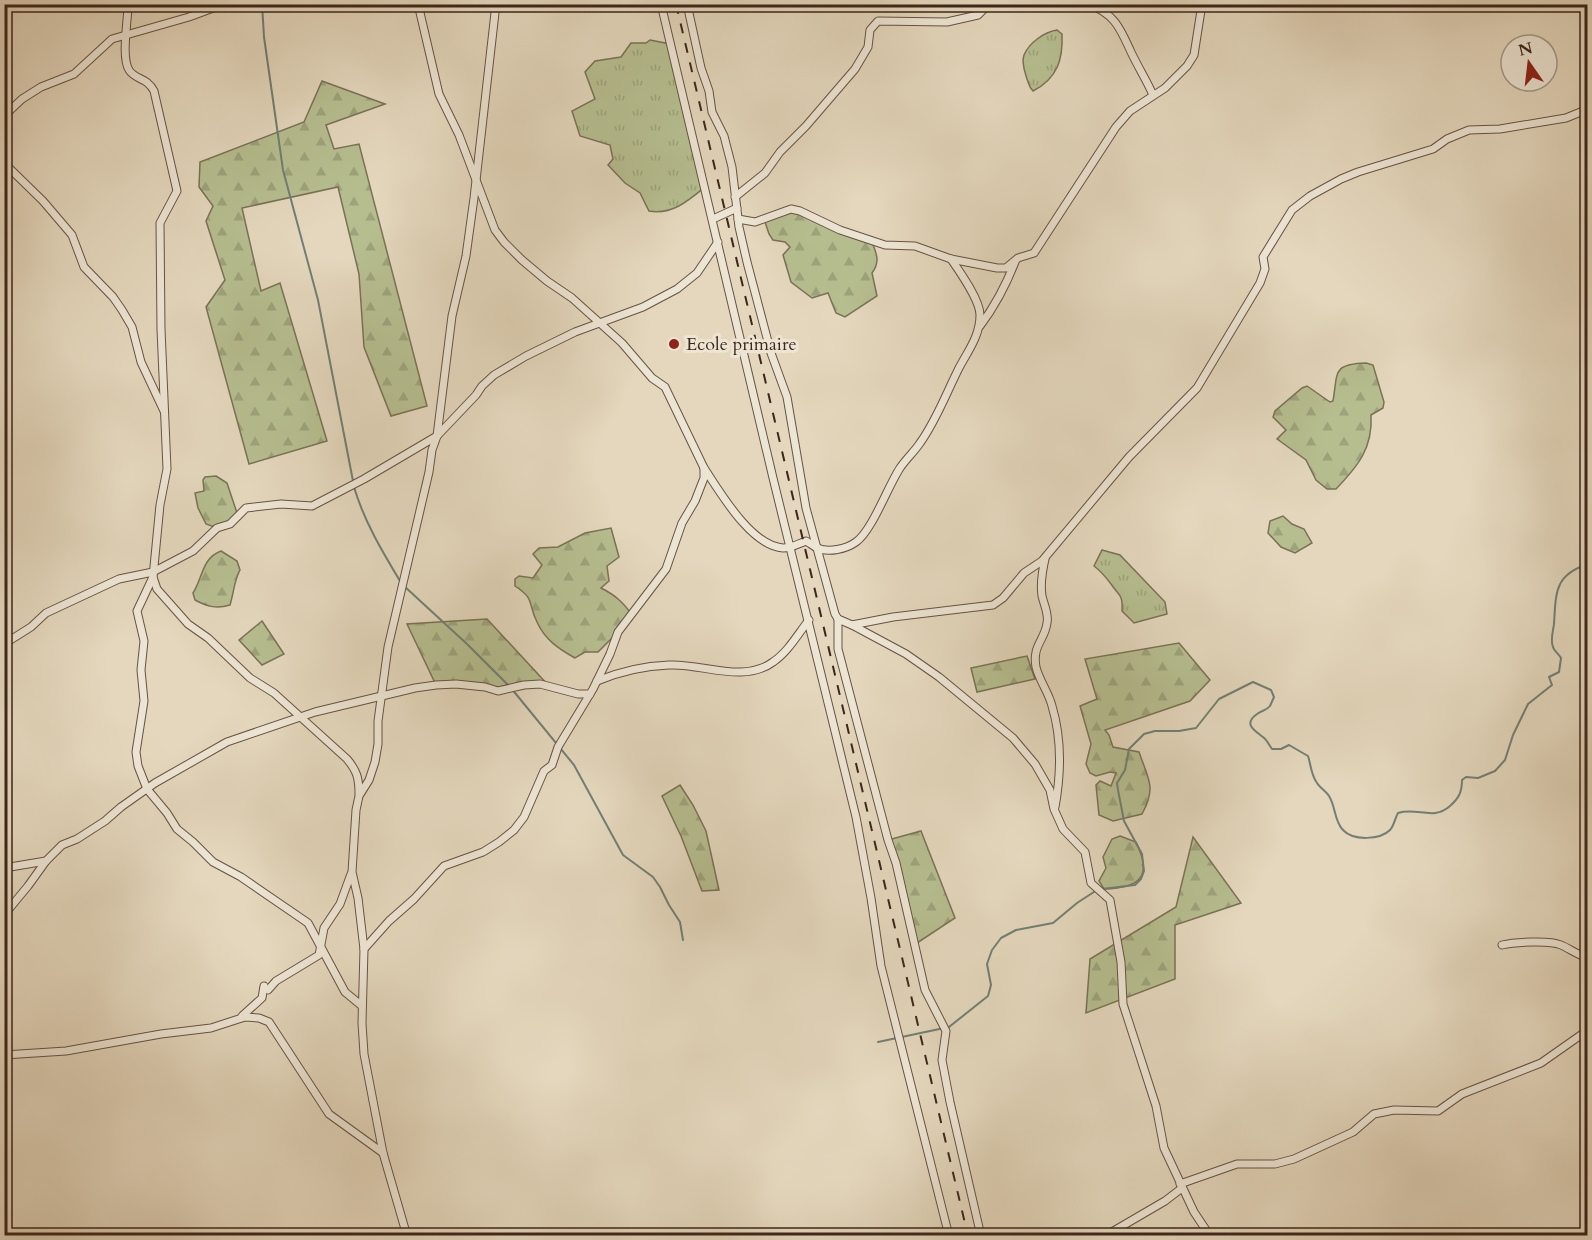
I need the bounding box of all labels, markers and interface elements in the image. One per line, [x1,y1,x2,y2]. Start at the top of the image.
north arrow [1499,33,1559,93]
text: N [1516,37,1535,62]
place label: Ecole primaire [686,332,797,357]
marker: Ecole primaire [667,337,681,351]

